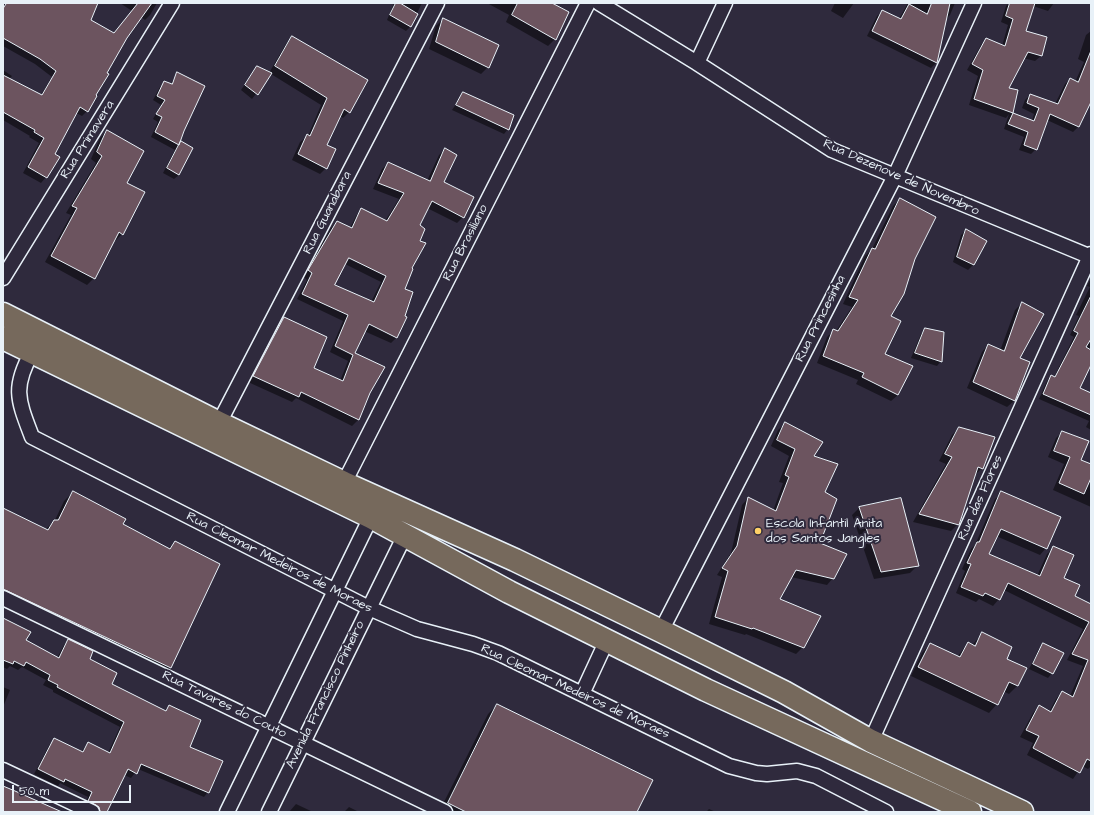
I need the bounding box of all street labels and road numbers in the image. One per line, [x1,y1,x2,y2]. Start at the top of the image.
street label: Rua Primavera [58,98,118,182]
street label: Rua Dezenove de Novembro [820,136,982,220]
street label: Rua Guanabara [300,169,356,257]
street label: Rua Brasiliano [440,202,492,284]
street label: Rua Princesinha [793,273,849,365]
street label: Rua das Flores [955,453,1007,543]
street label: Rua Cleomar Medeiros de Moraes [184,509,374,617]
street label: Avenida Francisco Pinheiro [283,619,369,771]
street label: Rua Cleomar Medeiros de Moraes [478,641,672,743]
street label: Rua Tavares do Couto [159,668,289,742]

